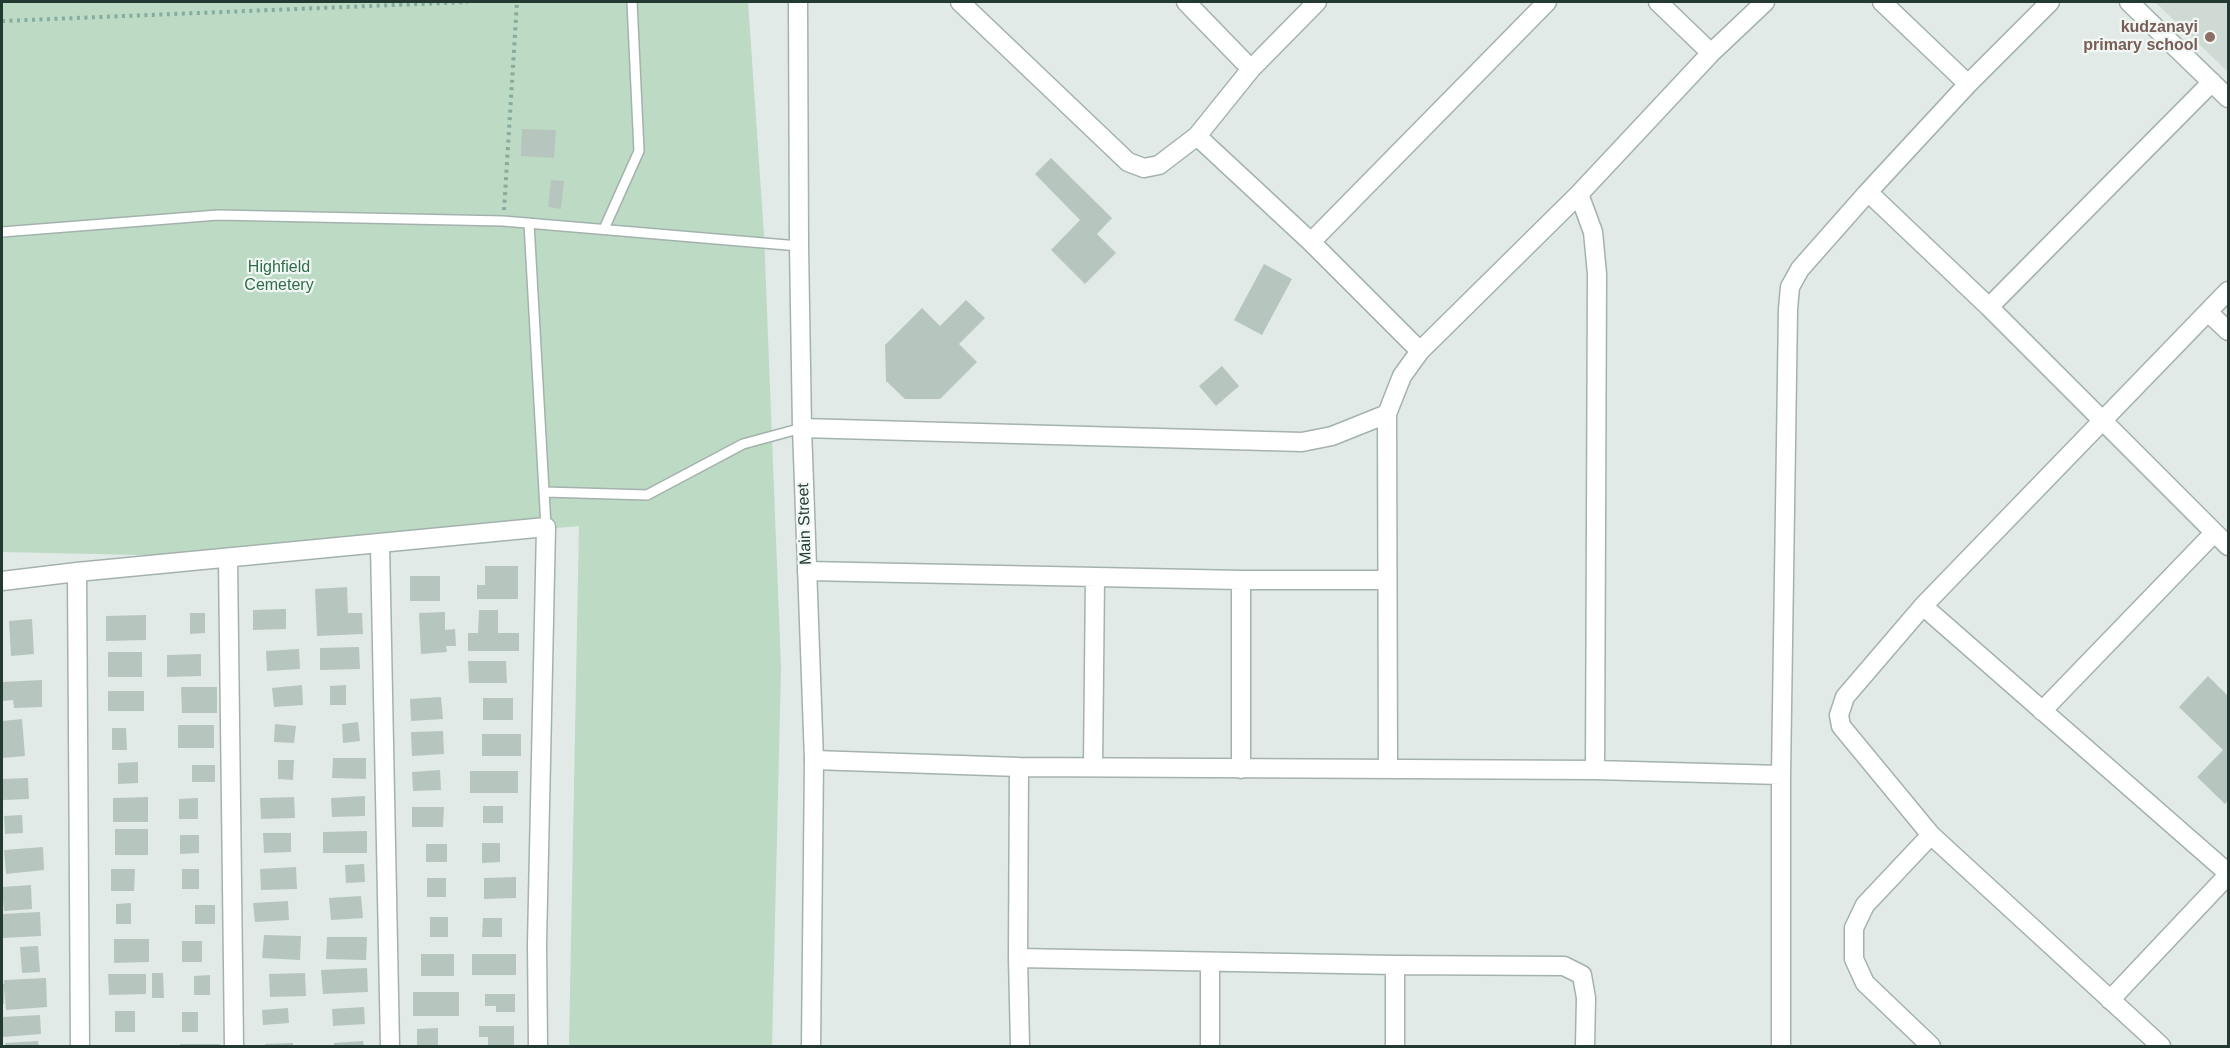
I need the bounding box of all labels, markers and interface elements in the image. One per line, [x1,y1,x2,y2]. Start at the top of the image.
place label: kudzanayi primary school [2083,18,2198,56]
marker: kudzanayi primary school [2203,30,2217,44]
park label: Highfield Cemetery [244,258,314,296]
street label: Main Street [794,483,816,565]

